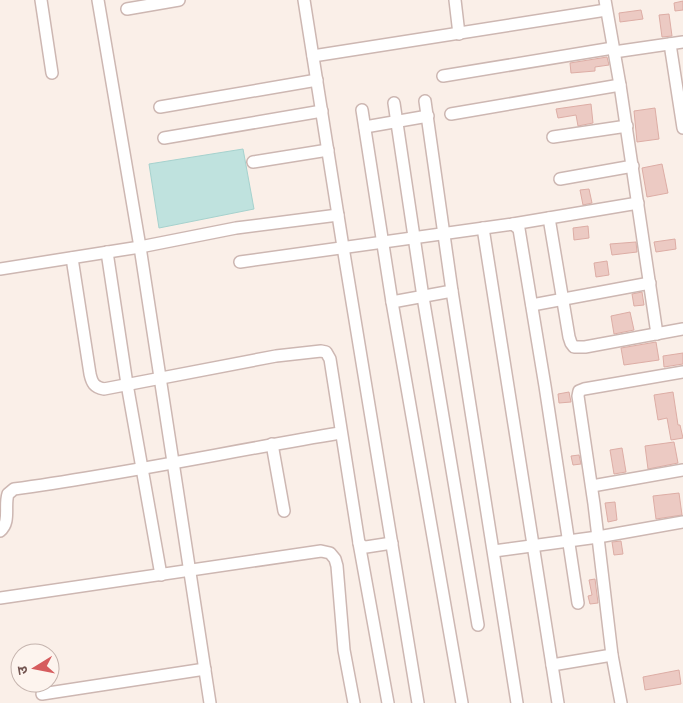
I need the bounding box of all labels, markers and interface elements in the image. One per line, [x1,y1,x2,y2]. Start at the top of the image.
north arrow [10,643,60,693]
text: उ [12,664,32,676]

